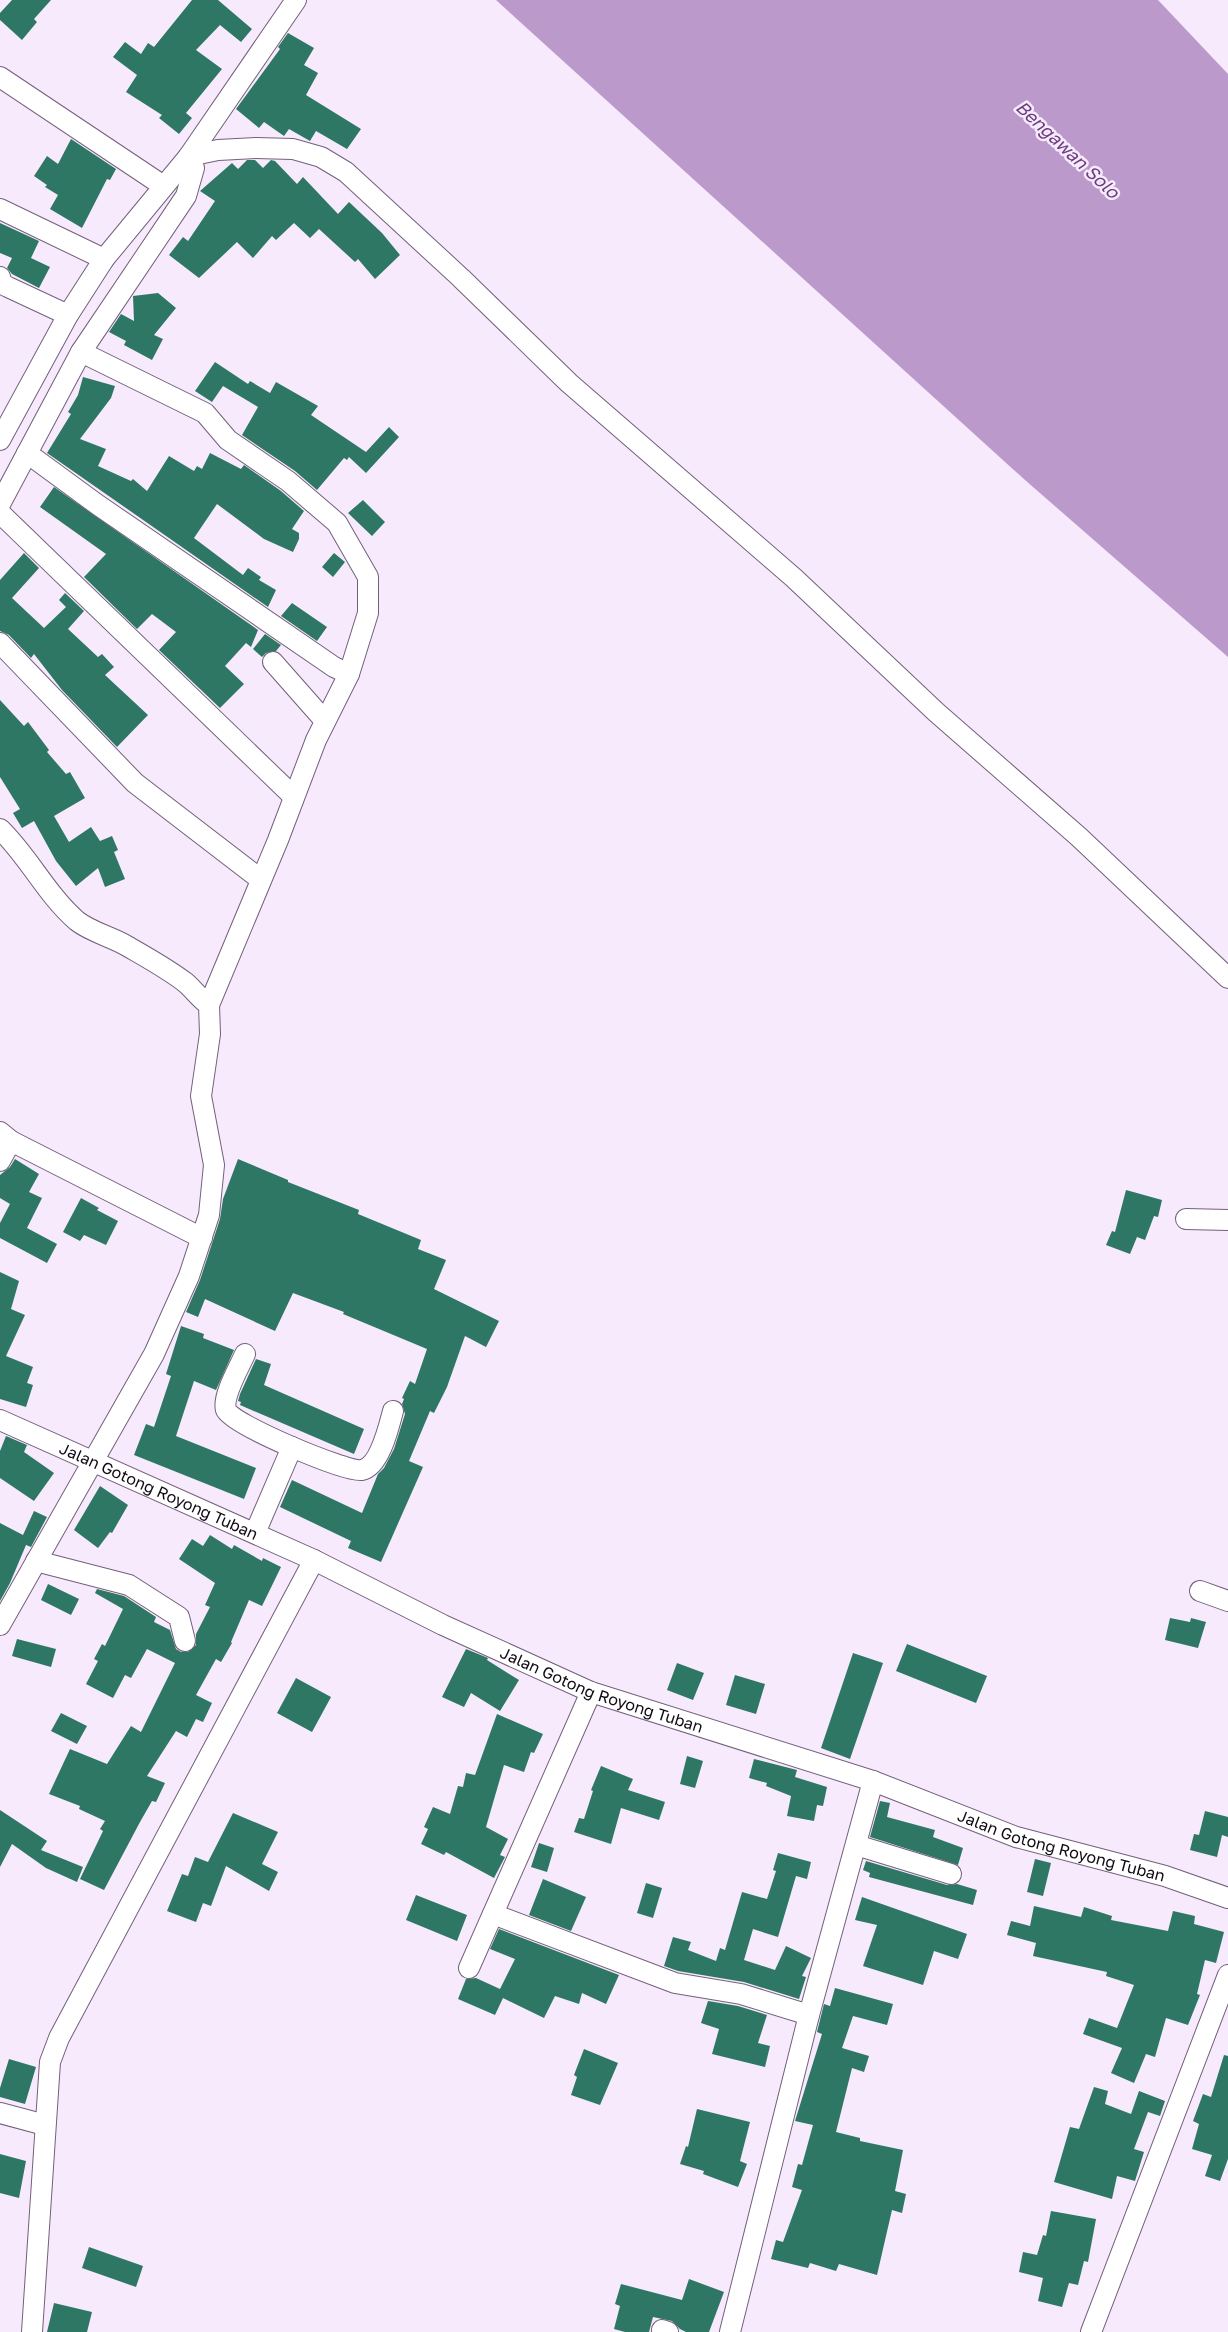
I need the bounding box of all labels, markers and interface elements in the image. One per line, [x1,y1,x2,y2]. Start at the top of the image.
water label: Bengawan Solo [1012,96,1125,203]
street label: Jalan Gotong Royong Tuban [56,1438,261,1544]
street label: Jalan Gotong Royong Tuban [497,1642,706,1737]
street label: Jalan Gotong Royong Tuban [955,1805,1167,1886]

